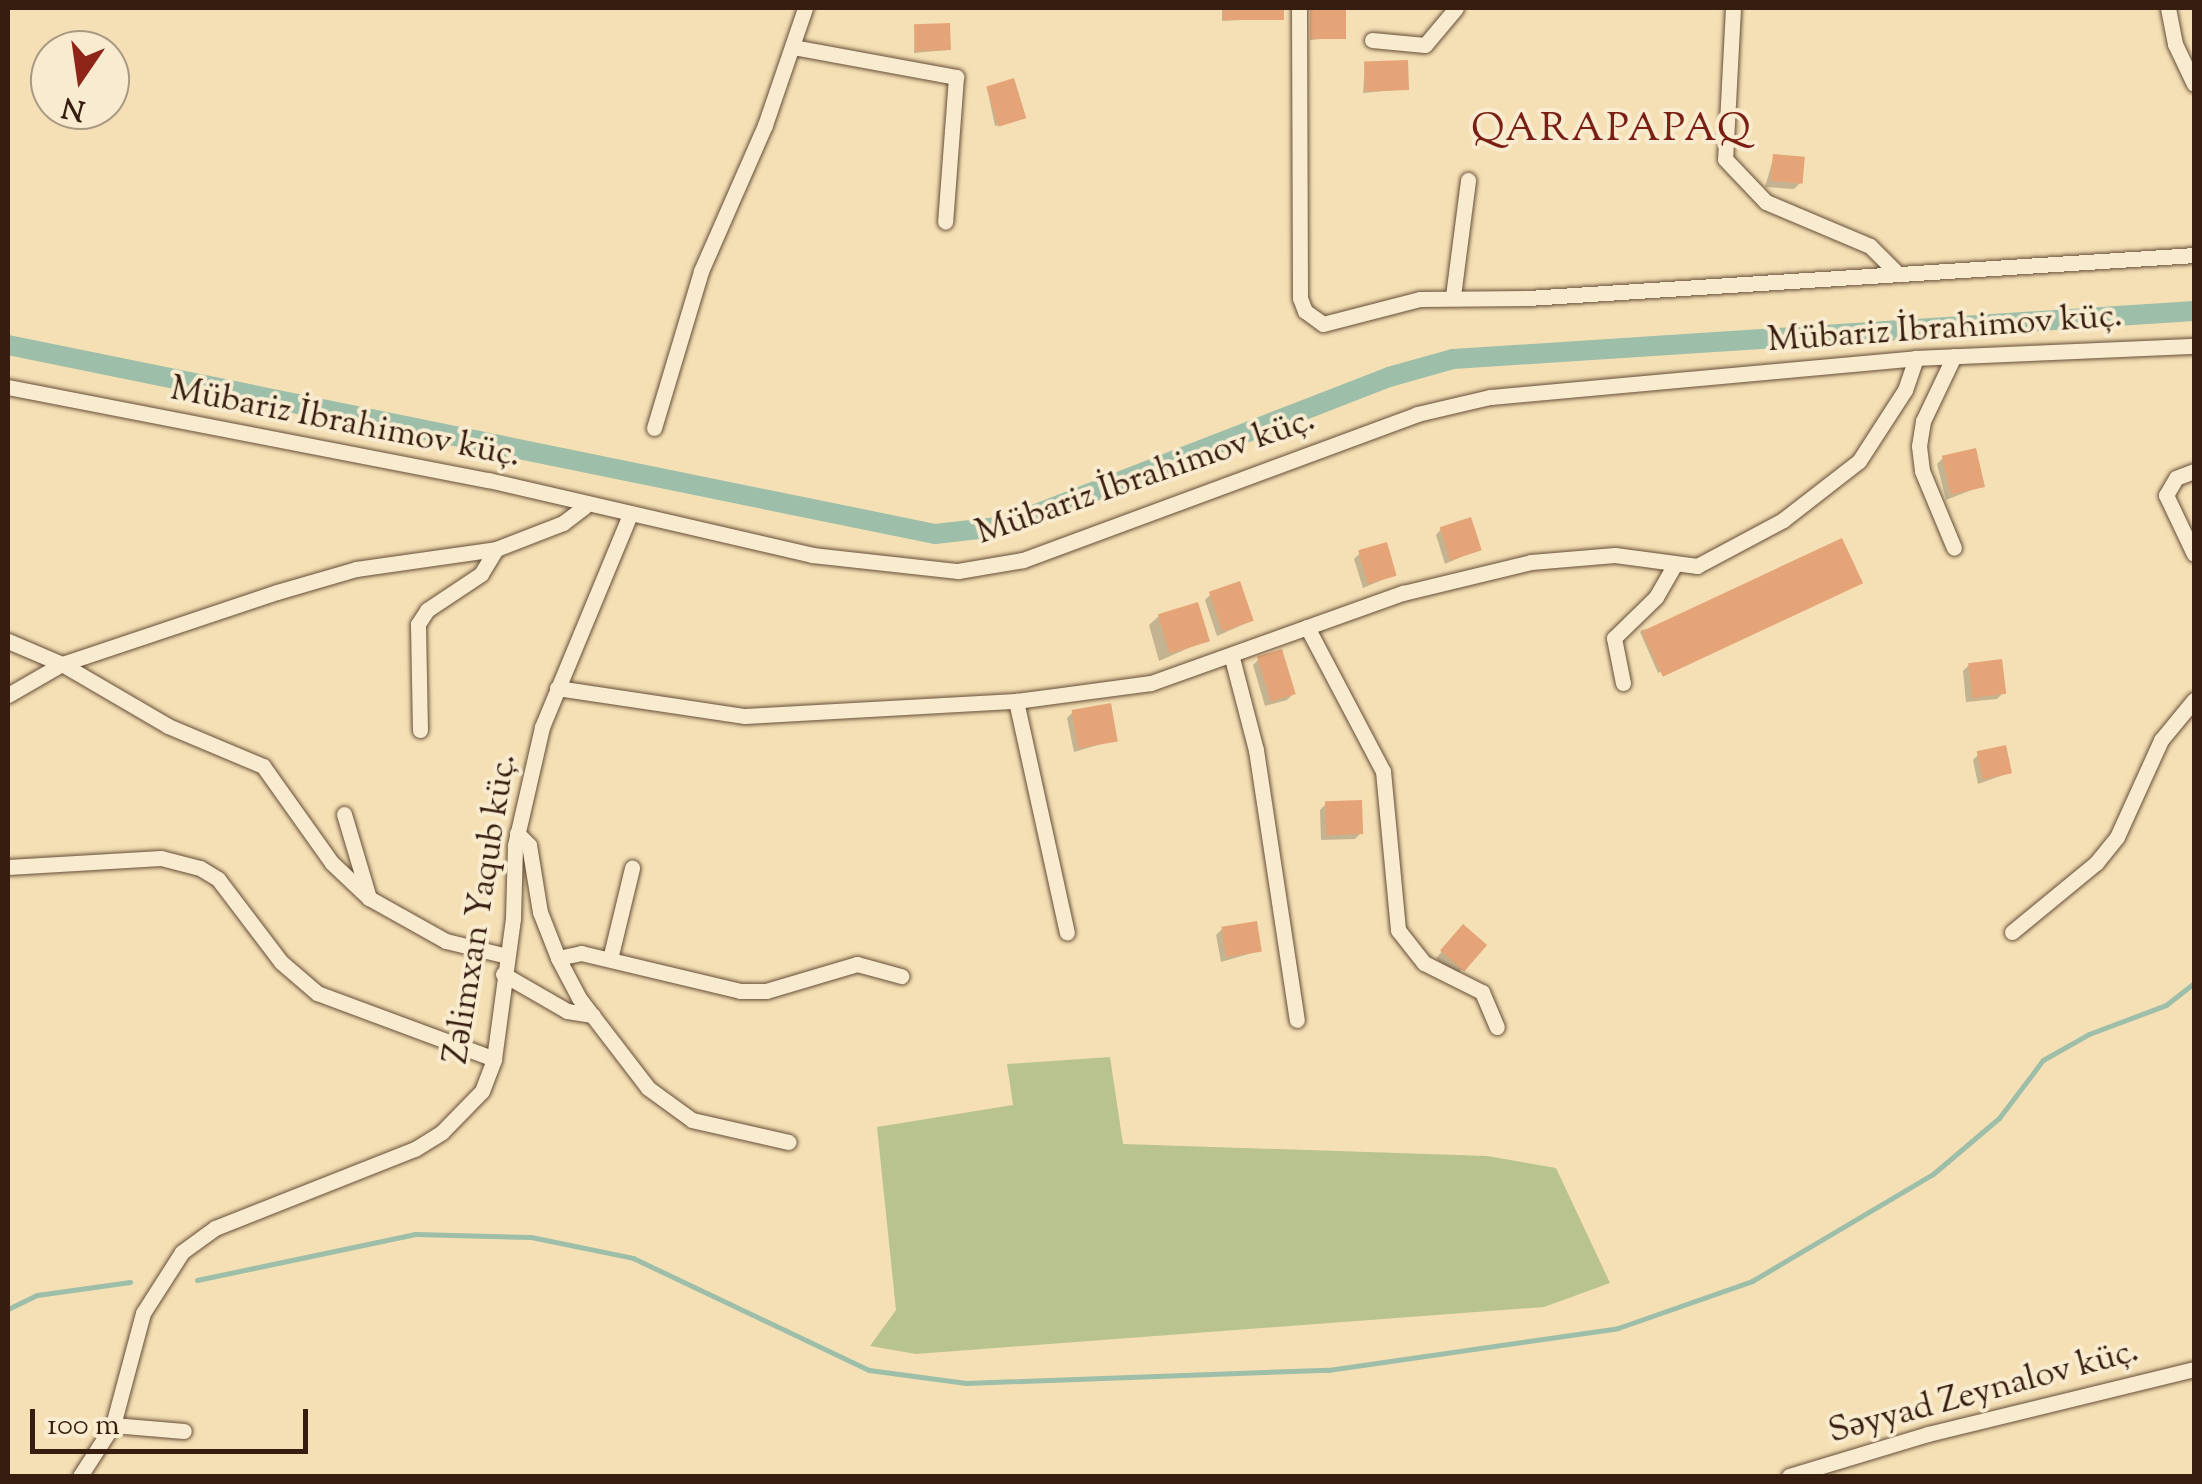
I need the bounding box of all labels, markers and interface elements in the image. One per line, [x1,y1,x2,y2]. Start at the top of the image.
north arrow [30,30,130,130]
text: N [58,85,89,129]
district label: QARAPAPAQ [1471,107,1753,155]
street label: Mübariz İbrahimov küç. [1766,297,2124,363]
street label: Mübariz İbrahimov küç. [166,369,524,479]
street label: Mübariz İbrahimov küç. [971,400,1321,556]
street label: Zəlimxan Yaqub küç. [437,751,527,1067]
street label: Səyyad Zeynalov küç. [1824,1331,2144,1455]
scale bar [35,1389,312,1451]
text: 100 m [47,1405,120,1448]

